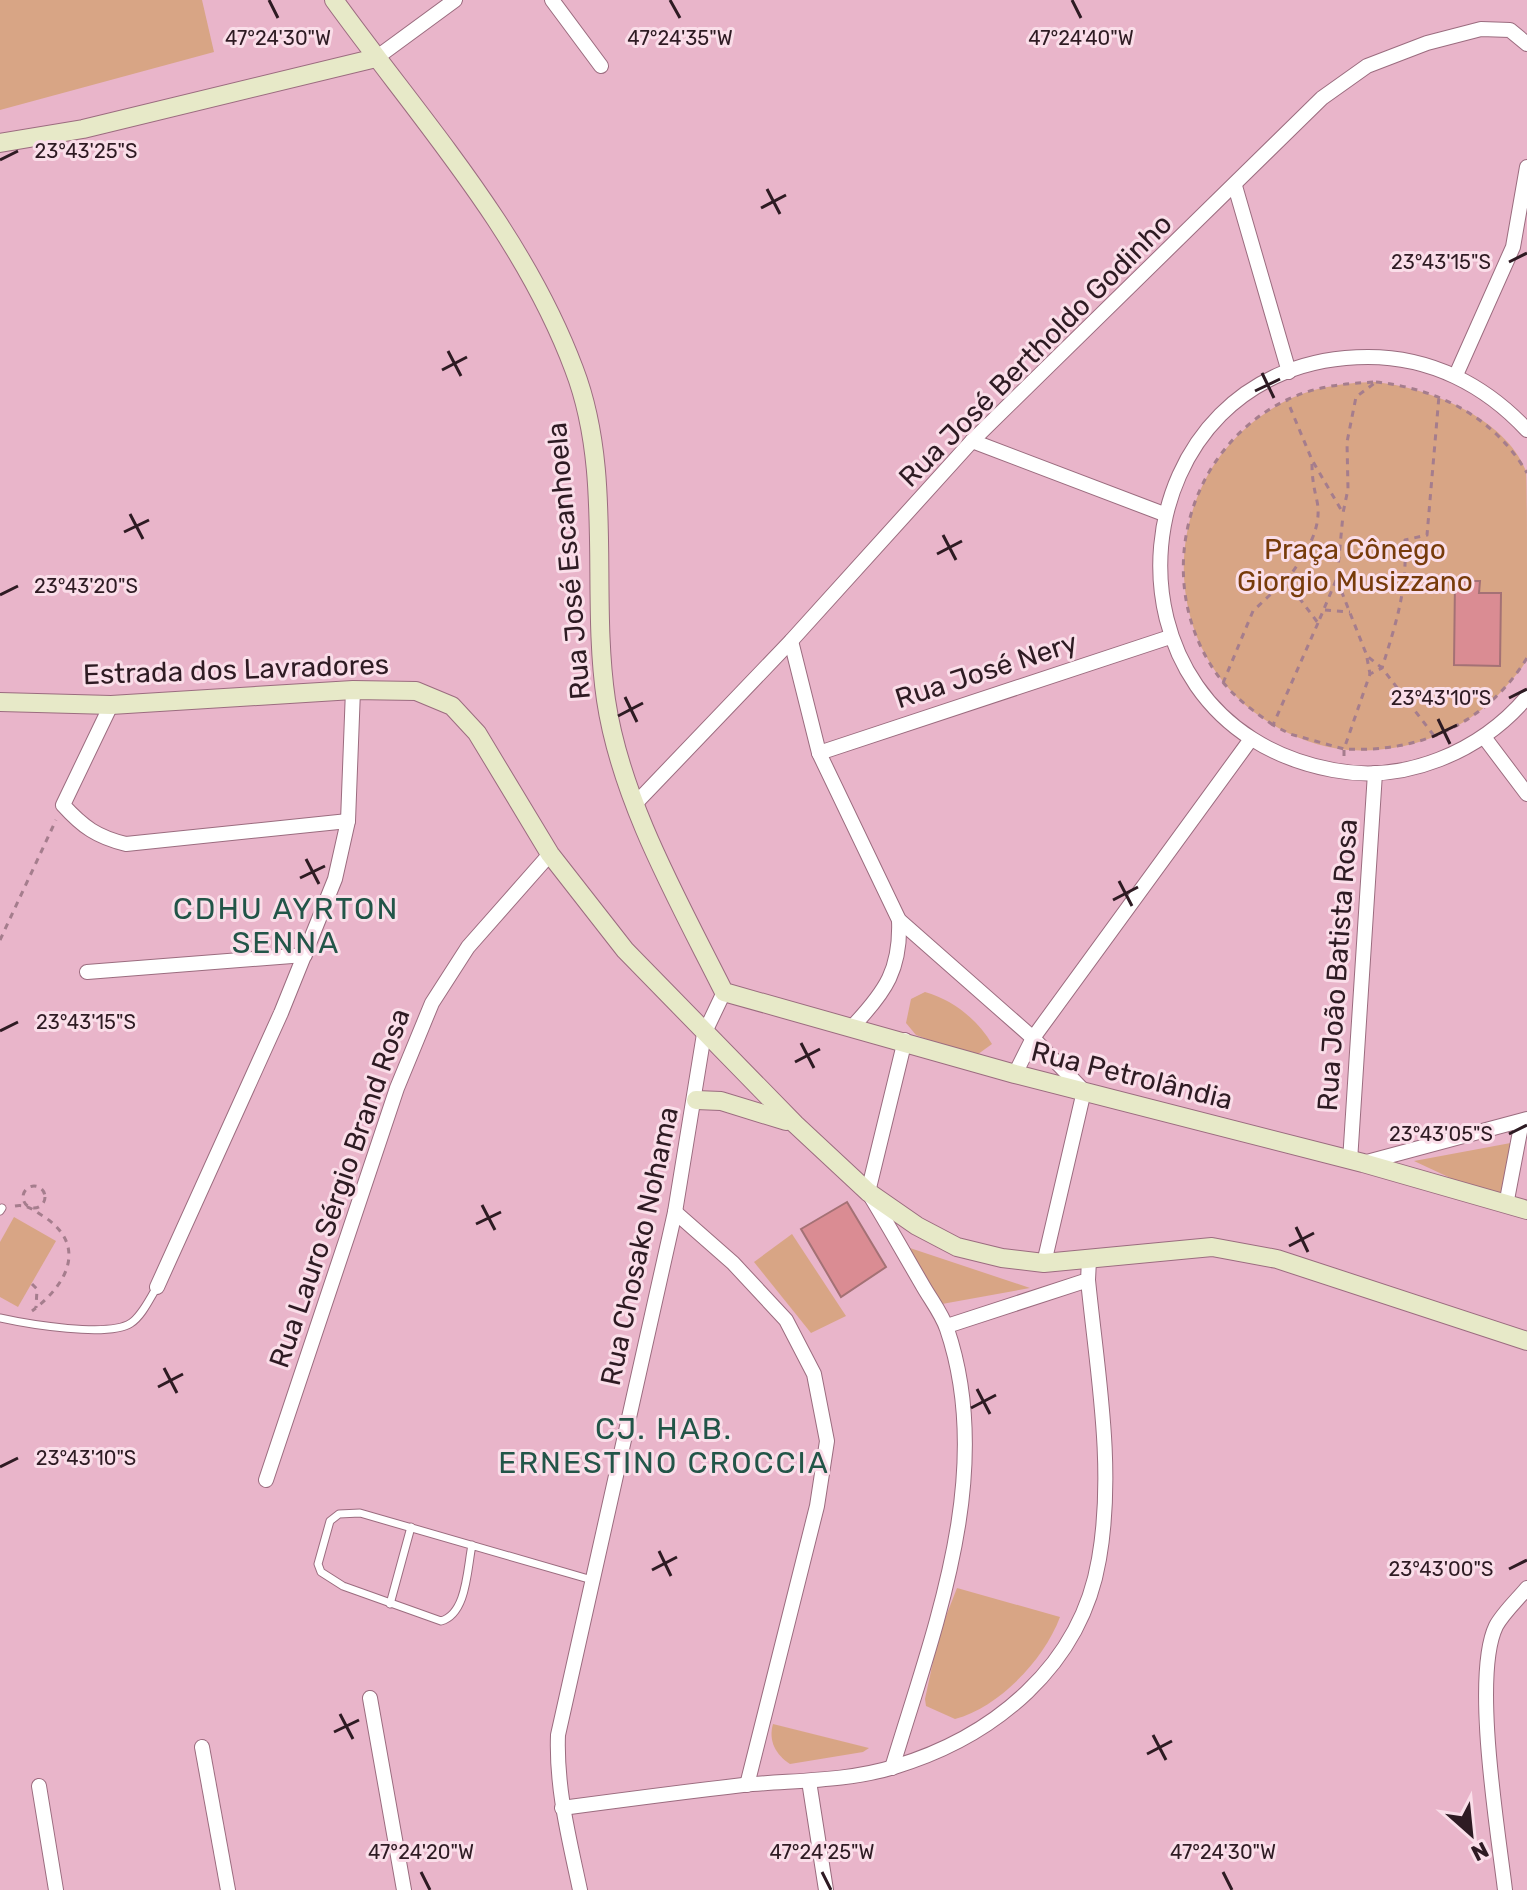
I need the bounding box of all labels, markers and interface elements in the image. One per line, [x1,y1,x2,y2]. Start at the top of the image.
text: 47°24'30"W [225,26,331,50]
text: 47°24'35"W [627,26,733,50]
text: 47°24'40"W [1028,26,1134,50]
text: 23°43'25"S [34,139,138,163]
street label: Rua José Bertholdo Godinho [892,207,1179,494]
text: 23°43'15"S [1391,250,1491,274]
street label: Rua José Escanhoela [540,421,597,701]
park label: Praça Cônego Giorgio Musizzano [1237,533,1473,598]
text: 23°43'20"S [34,574,138,598]
street label: Rua José Nery [891,626,1081,715]
street label: Estrada dos Lavradores [82,648,390,691]
text: 23°43'10"S [1391,686,1491,710]
street label: Rua João Batista Rosa [1311,818,1364,1112]
district label: CDHU AYRTON SENNA [173,891,399,961]
street label: Rua Lauro Sérgio Brand Rosa [262,1004,417,1372]
text: 23°43'15"S [36,1010,136,1034]
street label: Rua Petrolândia [1028,1035,1236,1116]
street label: Rua Chosako Nohama [594,1104,685,1388]
text: 23°43'05"S [1389,1122,1493,1146]
district label: CJ. HAB. ERNESTINO CROCCIA [498,1411,830,1481]
text: 23°43'10"S [36,1446,136,1470]
text: 23°43'00"S [1389,1557,1493,1581]
north arrow [1431,1794,1511,1874]
text: N [1467,1836,1493,1867]
text: 47°24'20"W [368,1840,474,1864]
text: 47°24'25"W [769,1840,875,1864]
text: 47°24'30"W [1170,1840,1276,1864]

